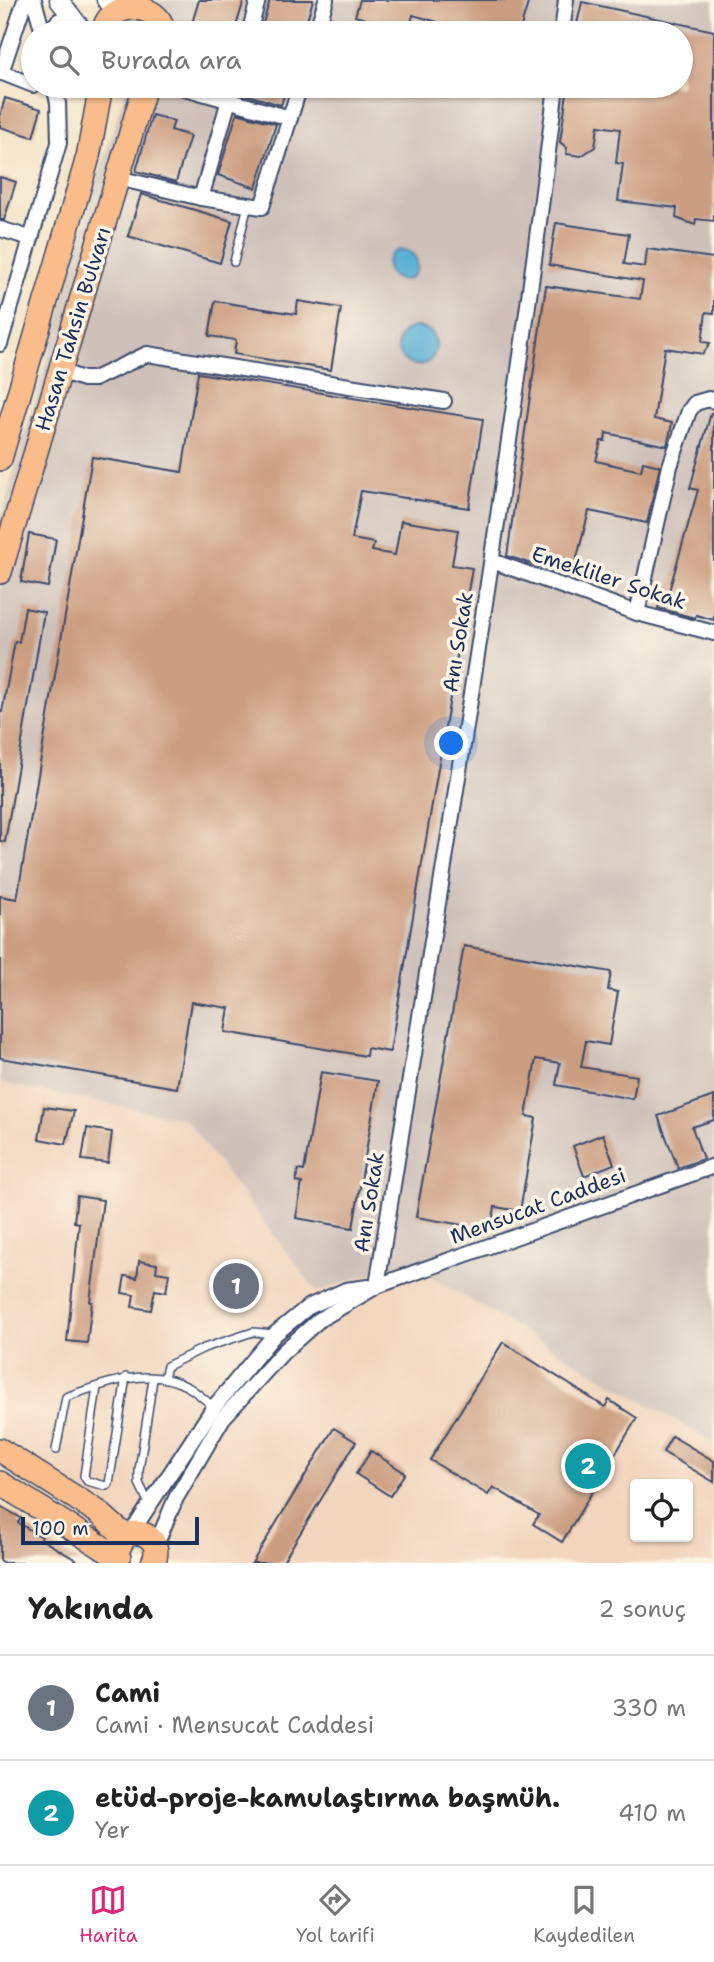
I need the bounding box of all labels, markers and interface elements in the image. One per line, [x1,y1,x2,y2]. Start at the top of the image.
search box [21,21,693,98]
icon: search [45,41,83,79]
text: Burada ara [101,42,242,77]
street label: Hasan Tahsin Bulvarı [29,223,117,435]
street label: Emekliler Sokak [528,540,690,616]
street label: Anı Sokak [436,590,480,694]
your location [434,726,468,760]
street label: Anı Sokak [347,1150,391,1254]
street label: Mensucat Caddesi [446,1161,630,1251]
pin: 1 [213,1260,259,1312]
pin: 2 [565,1440,611,1492]
map controls [630,1479,693,1542]
button: locate [630,1479,693,1542]
scale bar [21,1514,200,1546]
text: 100 m [32,1516,89,1541]
text: Yakında [28,1588,153,1629]
text: 2 sonuç [599,1594,686,1624]
text: Cami [95,1675,160,1710]
text: 1 [46,1693,56,1723]
text: 330 m [612,1693,686,1723]
text: Cami · Mensucat Caddesi [95,1710,374,1740]
text: etüd-proje-kamulaştırma başmüh. [95,1780,560,1815]
text: 2 [43,1798,59,1828]
text: 410 m [618,1798,686,1828]
text: Yer [95,1815,130,1845]
tab: Harita [79,1881,138,1948]
tab: Yol tarifi [296,1881,375,1948]
tab: Kaydedilen [533,1881,635,1948]

